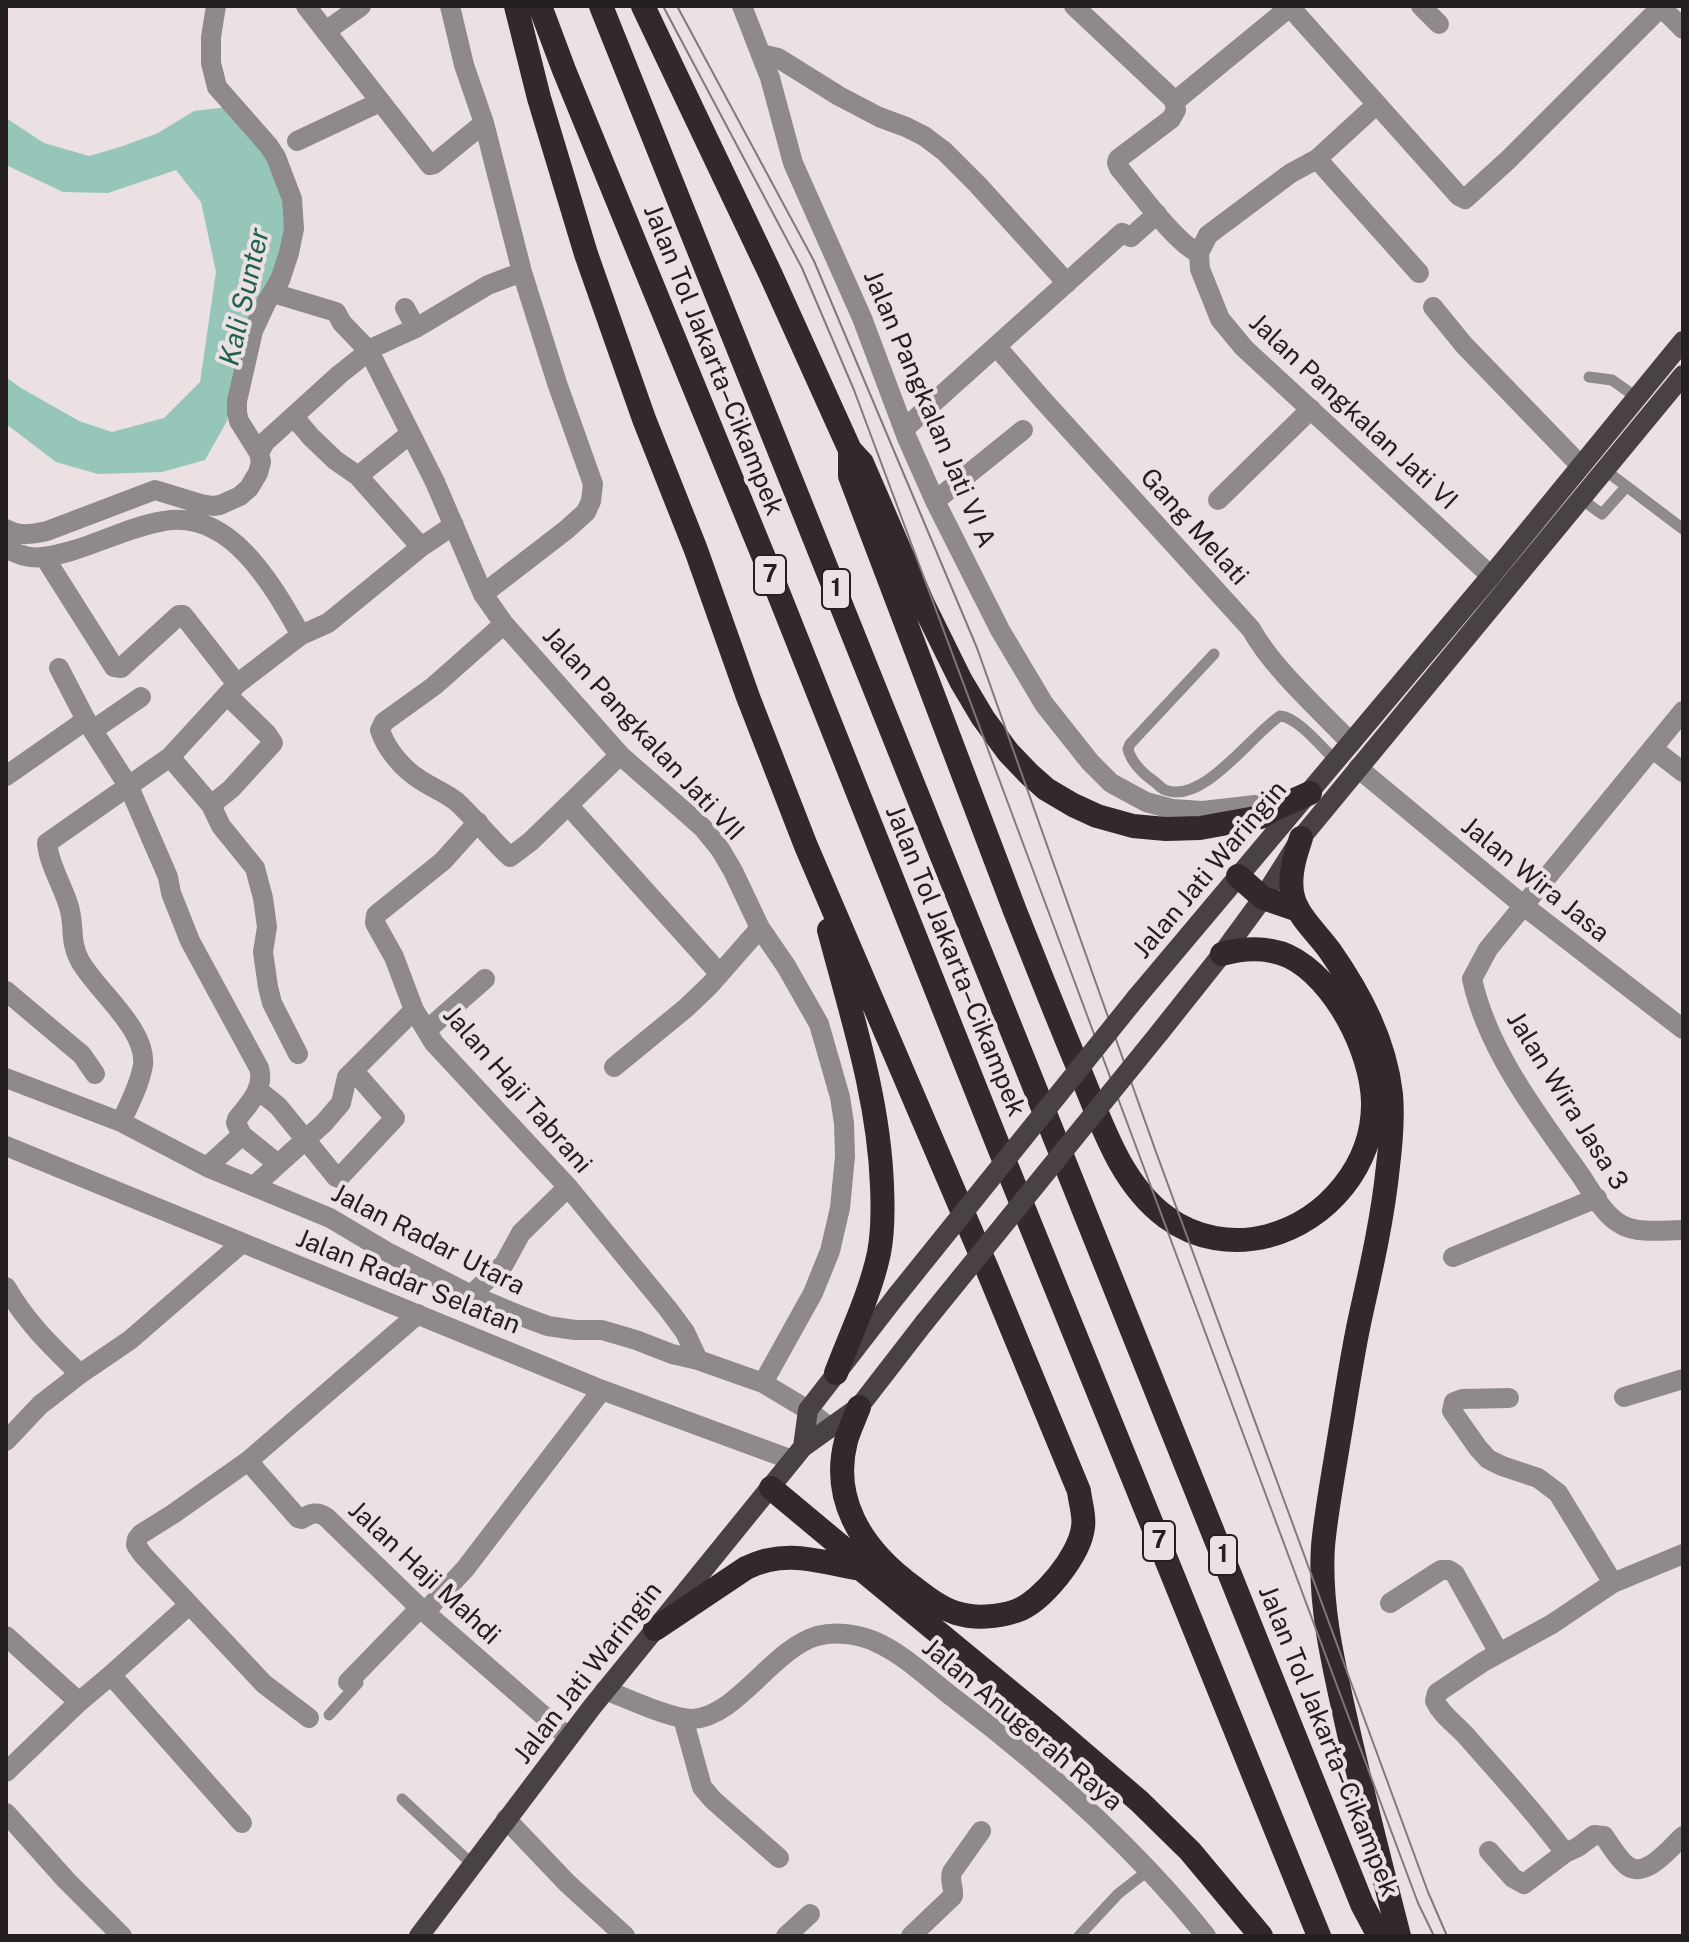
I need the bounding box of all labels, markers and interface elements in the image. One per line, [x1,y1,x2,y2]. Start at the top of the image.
street label: Jalan Tol Jakarta–Cikampek [636,200,790,520]
water label: Kali Sunter [213,225,277,369]
street label: Jalan Pangkalan Jati VI A [856,266,1002,552]
street label: Jalan Pangkalan Jati VI [1242,307,1464,517]
street label: Gang Melati [1133,462,1255,592]
road number: 7 [754,555,786,595]
road number: 1 [822,569,850,609]
street label: Jalan Pangkalan Jati VII [536,621,750,847]
street label: Jalan Jati Waringin [1127,775,1293,965]
street label: Jalan Tol Jakarta–Cikampek [878,801,1032,1121]
street label: Jalan Wira Jasa [1455,811,1615,949]
street label: Jalan Haji Tabrani [436,1000,598,1180]
street label: Jalan Wira Jasa 3 [1500,1006,1634,1196]
street label: Jalan Radar Utara [326,1178,530,1302]
street label: Jalan Radar Selatan [291,1223,525,1341]
street label: Jalan Haji Mahdi [342,1495,506,1651]
road number: 7 [1143,1521,1175,1561]
road number: 1 [1209,1535,1237,1575]
street label: Jalan Jati Waringin [507,1576,669,1770]
street label: Jalan Tol Jakarta–Cikampek [1251,1581,1405,1901]
street label: Jalan Anugerah Raya [916,1632,1128,1818]

